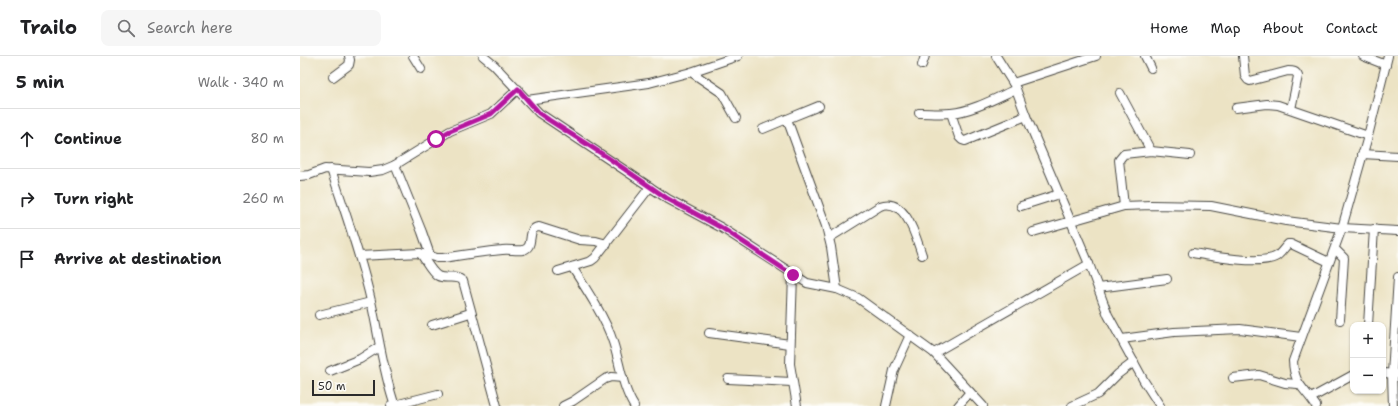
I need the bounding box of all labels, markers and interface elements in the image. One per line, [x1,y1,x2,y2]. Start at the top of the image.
search box [101,10,381,46]
text: Trailo [20,15,77,40]
icon: search [115,17,137,39]
text: Search here [147,18,233,38]
text: Home [1150,19,1189,37]
text: Map [1211,19,1241,37]
text: About [1263,19,1304,37]
text: Contact [1326,19,1378,37]
text: 5 min [16,71,64,93]
text: Walk · 340 m [198,74,284,91]
icon: ahead [16,128,38,150]
text: Continue [54,129,122,149]
text: 80 m [250,130,284,147]
route start [427,130,445,148]
icon: right [16,188,38,210]
text: Turn right [54,189,134,209]
text: 260 m [242,190,284,207]
icon: arrive [16,248,38,270]
text: Arrive at destination [54,249,222,269]
route end [784,266,802,284]
map controls [1350,322,1386,394]
button: + [1350,322,1386,358]
button: − [1350,358,1386,394]
scale bar [312,378,375,397]
text: 50 m [318,379,346,394]

